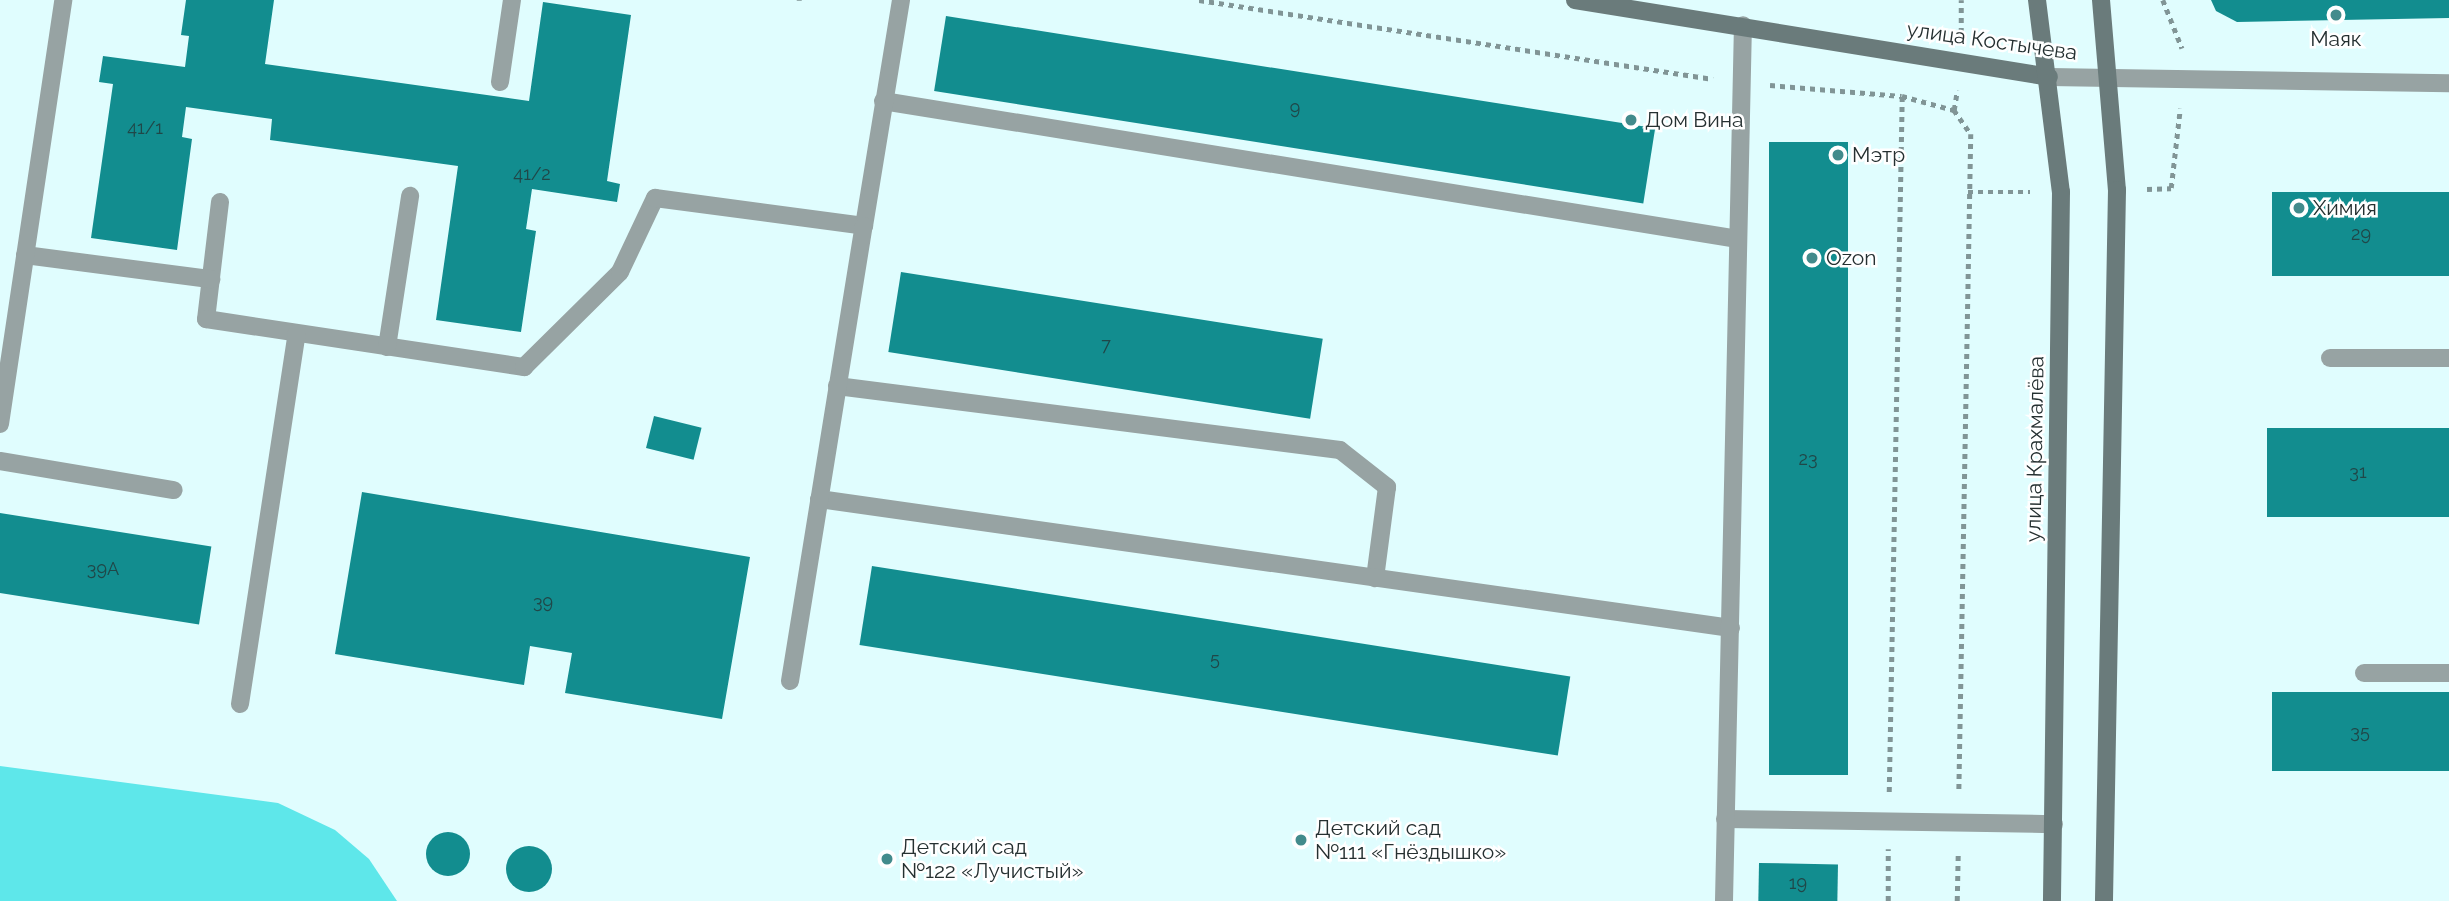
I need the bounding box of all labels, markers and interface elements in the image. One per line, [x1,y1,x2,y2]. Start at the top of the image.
marker: Маяк [2328,7,2344,23]
street label: улица Костычева [1905,17,2079,65]
place label: Маяк [2310,26,2362,52]
house number: 9 [1290,97,1300,119]
place label: Дом Вина [1645,107,1743,133]
marker: Дом Вина [1623,112,1639,128]
house number: 41/1 [127,117,163,139]
place label: Мэтр [1852,142,1905,168]
marker: Мэтр [1830,147,1846,163]
house number: 41/2 [513,163,551,185]
place label: Химия [2313,195,2377,221]
marker: Химия [2291,200,2307,216]
house number: 29 [2351,223,2371,245]
place label: Ozon [1826,245,1877,271]
marker: Ozon [1804,250,1820,266]
house number: 7 [1101,334,1111,356]
street label: улица Крахмалёва [2021,356,2049,542]
house number: 23 [1799,448,1817,470]
house number: 31 [2349,461,2367,483]
house number: 39А [87,558,119,580]
house number: 39 [533,591,553,613]
house number: 5 [1210,648,1220,670]
house number: 35 [2350,721,2370,743]
place label: Детский сад №111 «Гнёздышко» [1315,815,1506,865]
marker: Детский сад №111 «Гнёздышко» [1293,832,1309,848]
place label: Детский сад №122 «Лучистый» [901,834,1083,884]
marker: Детский сад №122 «Лучистый» [879,851,895,867]
house number: 19 [1789,872,1807,894]

